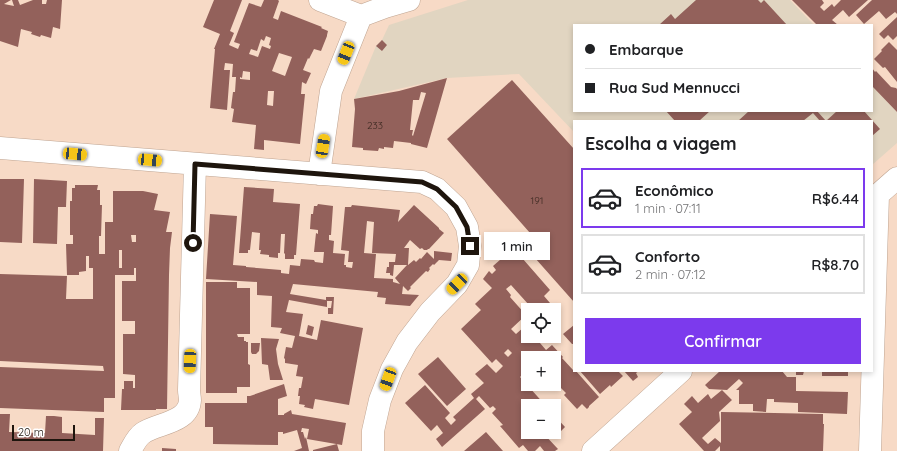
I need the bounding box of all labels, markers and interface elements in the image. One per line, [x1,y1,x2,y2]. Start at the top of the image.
car [336,40,356,66]
text: Embarque [609,40,684,59]
text: Rua Sud Mennucci [609,78,740,97]
house number: 233 [367,119,383,132]
text: Escolha a viagem [585,132,737,155]
car [315,133,331,159]
car [63,147,87,161]
car [138,153,162,167]
icon: car [587,180,623,216]
text: Econômico [635,181,714,200]
text: R$6.44 [812,189,859,208]
house number: 191 [530,194,544,207]
text: 1 min · 07:11 [635,200,701,216]
callout: 1 min [484,232,550,260]
route start [184,234,202,252]
route end [461,237,479,255]
text: 1 min [501,238,533,254]
icon: car [587,246,623,282]
text: Conforto [635,247,700,266]
text: R$8.70 [811,255,859,274]
text: 2 min · 07:12 [635,266,706,282]
car [444,271,470,297]
map controls [521,303,561,439]
button: locate [521,303,561,343]
button: Confirmar [585,318,861,364]
car [184,349,196,373]
button: + [521,351,561,391]
car [378,366,398,392]
button: − [521,399,561,439]
scale bar [12,423,75,442]
text: 20 m [18,425,44,439]

